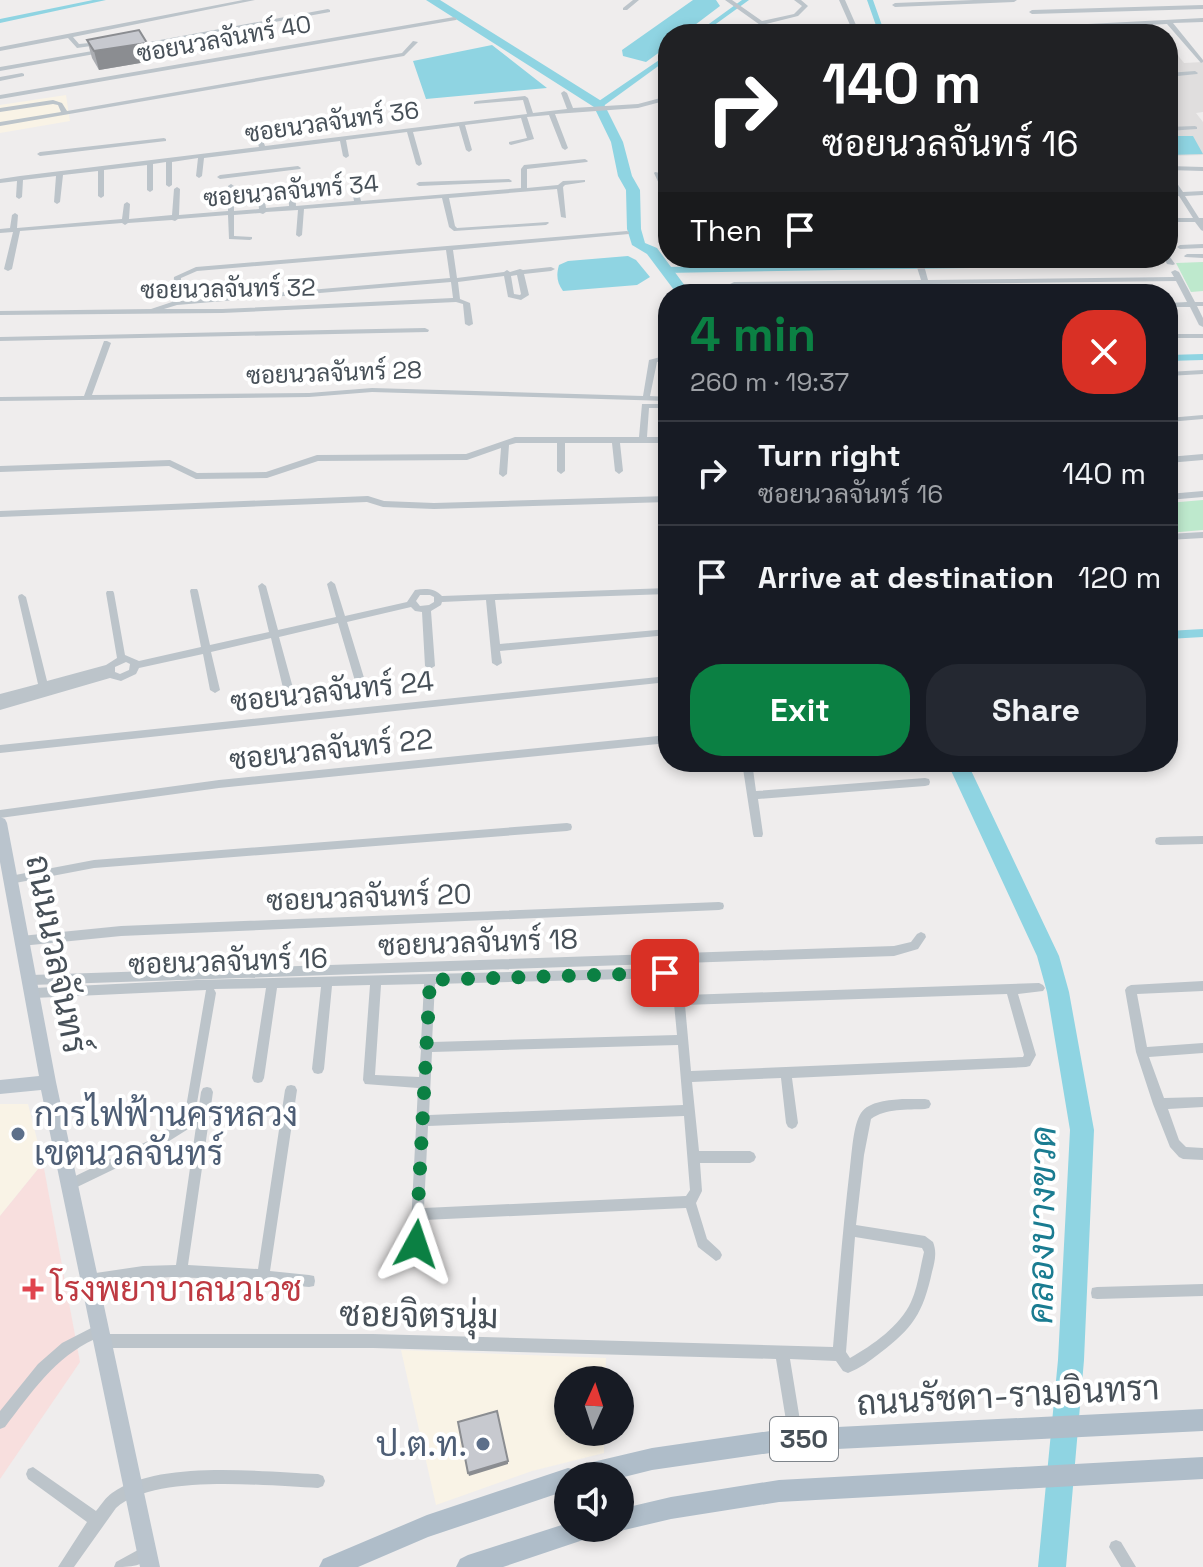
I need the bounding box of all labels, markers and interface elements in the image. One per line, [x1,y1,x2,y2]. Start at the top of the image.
street label: ซอยนวลจันทร์ 40 [134,8,314,69]
text: 140 m [822,48,981,119]
icon: right [690,56,794,160]
street label: ซอยนวลจันทร์ 36 [243,94,421,149]
text: ซอยนวลจันทร์ 16 [822,121,1079,167]
street label: ซอยนวลจันทร์ 34 [202,167,380,214]
icon: arrive [778,208,822,252]
text: Then [690,211,762,250]
street label: ซอยนวลจันทร์ 32 [140,271,316,306]
text: 4 min [690,304,816,365]
button: close [1062,310,1146,394]
street label: ซอยนวลจันทร์ 28 [246,354,422,391]
text: 260 m · 19:37 [690,365,849,399]
text: Turn right [758,436,901,475]
icon: right [690,451,734,495]
text: 140 m [1062,454,1146,493]
text: ซอยนวลจันทร์ 16 [758,477,943,511]
icon: arrive [690,555,734,599]
text: Arrive at destination [758,558,1054,597]
text: 120 m [1078,558,1161,597]
street label: ซอยนวลจันทร์ 24 [228,661,435,720]
button: Exit [690,664,910,756]
button: Share [926,664,1146,756]
street label: ซอยนวลจันทร์ 22 [227,719,435,778]
street label: ถนนนวลจันทร์ [16,851,98,1057]
street label: ซอยนวลจันทร์ 20 [266,874,472,919]
street label: ซอยนวลจันทร์ 18 [377,920,578,963]
street label: ซอยนวลจันทร์ 16 [128,939,328,982]
pin [631,939,699,1007]
icon: arrive [643,951,687,995]
place label: การไฟฟ้านครหลวง เขตนวลจันทร์ [34,1092,298,1175]
marker: การไฟฟ้านครหลวง เขตนวลจันทร์ [9,1125,27,1143]
water label: คลองบางขวด [1017,1126,1067,1325]
position arrow [374,1202,458,1286]
place label: โรงพยาบาลนวเวช [49,1267,302,1311]
marker: โรงพยาบาลนวเวช [22,1278,44,1300]
street label: ซอยจิตรนุ่ม [339,1293,499,1340]
north arrow [554,1366,634,1446]
map controls [554,1366,634,1542]
street label: ถนนรัชดา-รามอินทรา [856,1366,1160,1425]
road number: 350 [770,1417,838,1461]
place label: ป.ต.ท. [376,1423,467,1466]
marker: ป.ต.ท. [474,1435,492,1453]
button: sound [554,1462,634,1542]

